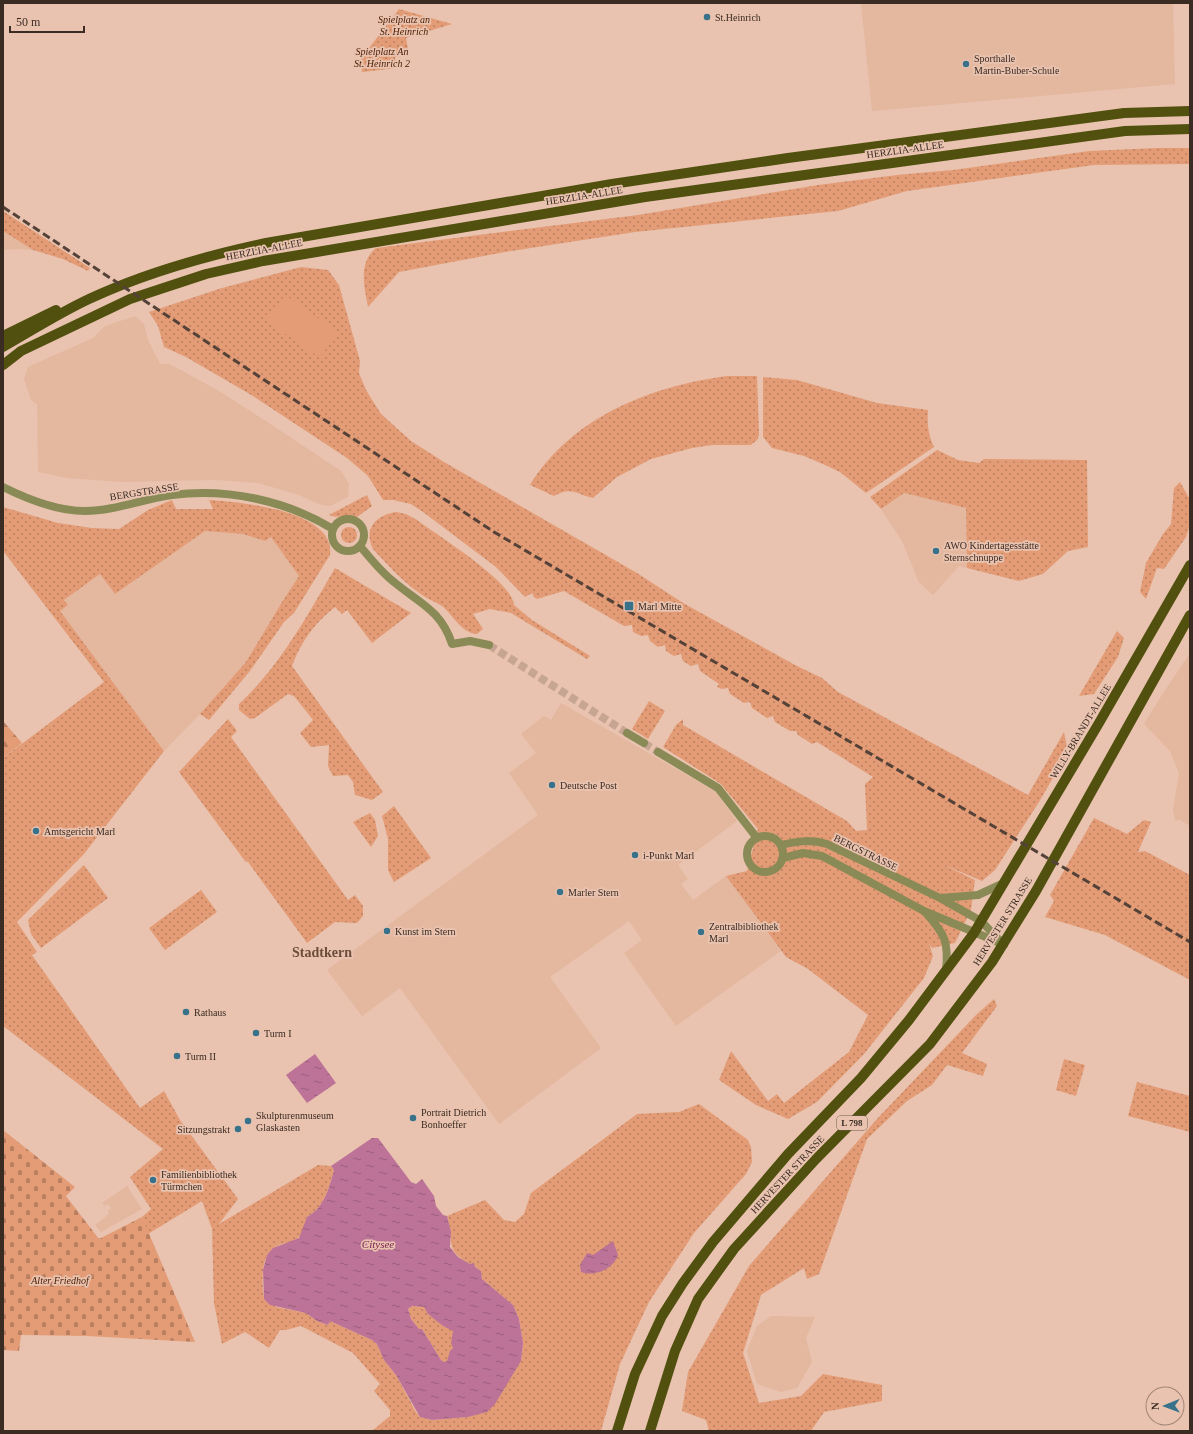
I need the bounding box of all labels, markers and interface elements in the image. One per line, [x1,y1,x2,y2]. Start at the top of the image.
scale bar [10,8,84,34]
marker: St.Heinrich [702,12,712,22]
place label: St.Heinrich [715,12,761,23]
park label: Spielplatz an St. Heinrich [378,14,430,37]
text: 50 m [16,15,41,29]
park label: Spielplatz An St. Heinrich 2 [354,46,410,69]
place label: Sporthalle Martin-Buber-Schule [974,53,1060,76]
marker: Sporthalle Martin-Buber-Schule [961,59,971,69]
street label: HERZLIA-ALLEE [866,139,944,160]
street label: HERZLIA-ALLEE [545,184,623,207]
street label: HERZLIA-ALLEE [225,237,303,262]
street label: BERGSTRASSE [109,481,179,502]
place label: AWO Kindertagesstätte Sternschnuppe [944,540,1040,563]
marker: AWO Kindertagesstätte Sternschnuppe [931,546,941,556]
marker: Marl Mitte [623,600,635,612]
place label: Marl Mitte [638,601,682,612]
street label: WILLY-BRANDT-ALLEE [1048,682,1113,781]
marker: Deutsche Post [547,780,557,790]
place label: Deutsche Post [560,780,617,791]
marker: Amtsgericht Marl [31,826,41,836]
place label: Amtsgericht Marl [44,826,116,837]
street label: BERGSTRASSE [832,832,899,873]
marker: i-Punkt Marl [630,850,640,860]
place label: i-Punkt Marl [643,850,695,861]
street label: HERVESTER STRASSE [971,875,1034,968]
marker: Marler Stern [555,887,565,897]
place label: Marler Stern [568,887,619,898]
place label: Zentralbibliothek Marl [709,921,778,944]
marker: Kunst im Stern [382,926,392,936]
place label: Kunst im Stern [395,926,456,937]
marker: Zentralbibliothek Marl [696,927,706,937]
district label: Stadtkern [292,945,352,960]
marker: Rathaus [181,1007,191,1017]
place label: Rathaus [194,1007,226,1018]
marker: Turm I [251,1028,261,1038]
place label: Turm I [264,1028,292,1039]
marker: Turm II [172,1051,182,1061]
place label: Turm II [185,1051,216,1062]
place label: Portrait Dietrich Bonhoeffer [421,1107,486,1130]
place label: Skulpturenmuseum Glaskasten [256,1110,334,1133]
marker: Portrait Dietrich Bonhoeffer [408,1113,418,1123]
marker: Skulpturenmuseum Glaskasten [243,1116,253,1126]
road number: L 798 [837,1116,867,1130]
place label: Sitzungstrakt [177,1124,230,1135]
marker: Sitzungstrakt [233,1124,243,1134]
street label: HERVESTER STRASSE [748,1133,826,1215]
place label: Familienbibliothek Türmchen [161,1169,237,1192]
marker: Familienbibliothek Türmchen [148,1175,158,1185]
water label: Citysee [362,1238,394,1250]
park label: Alter Friedhof [30,1275,90,1286]
north arrow [1145,1386,1185,1426]
text: N [1149,1402,1161,1410]

